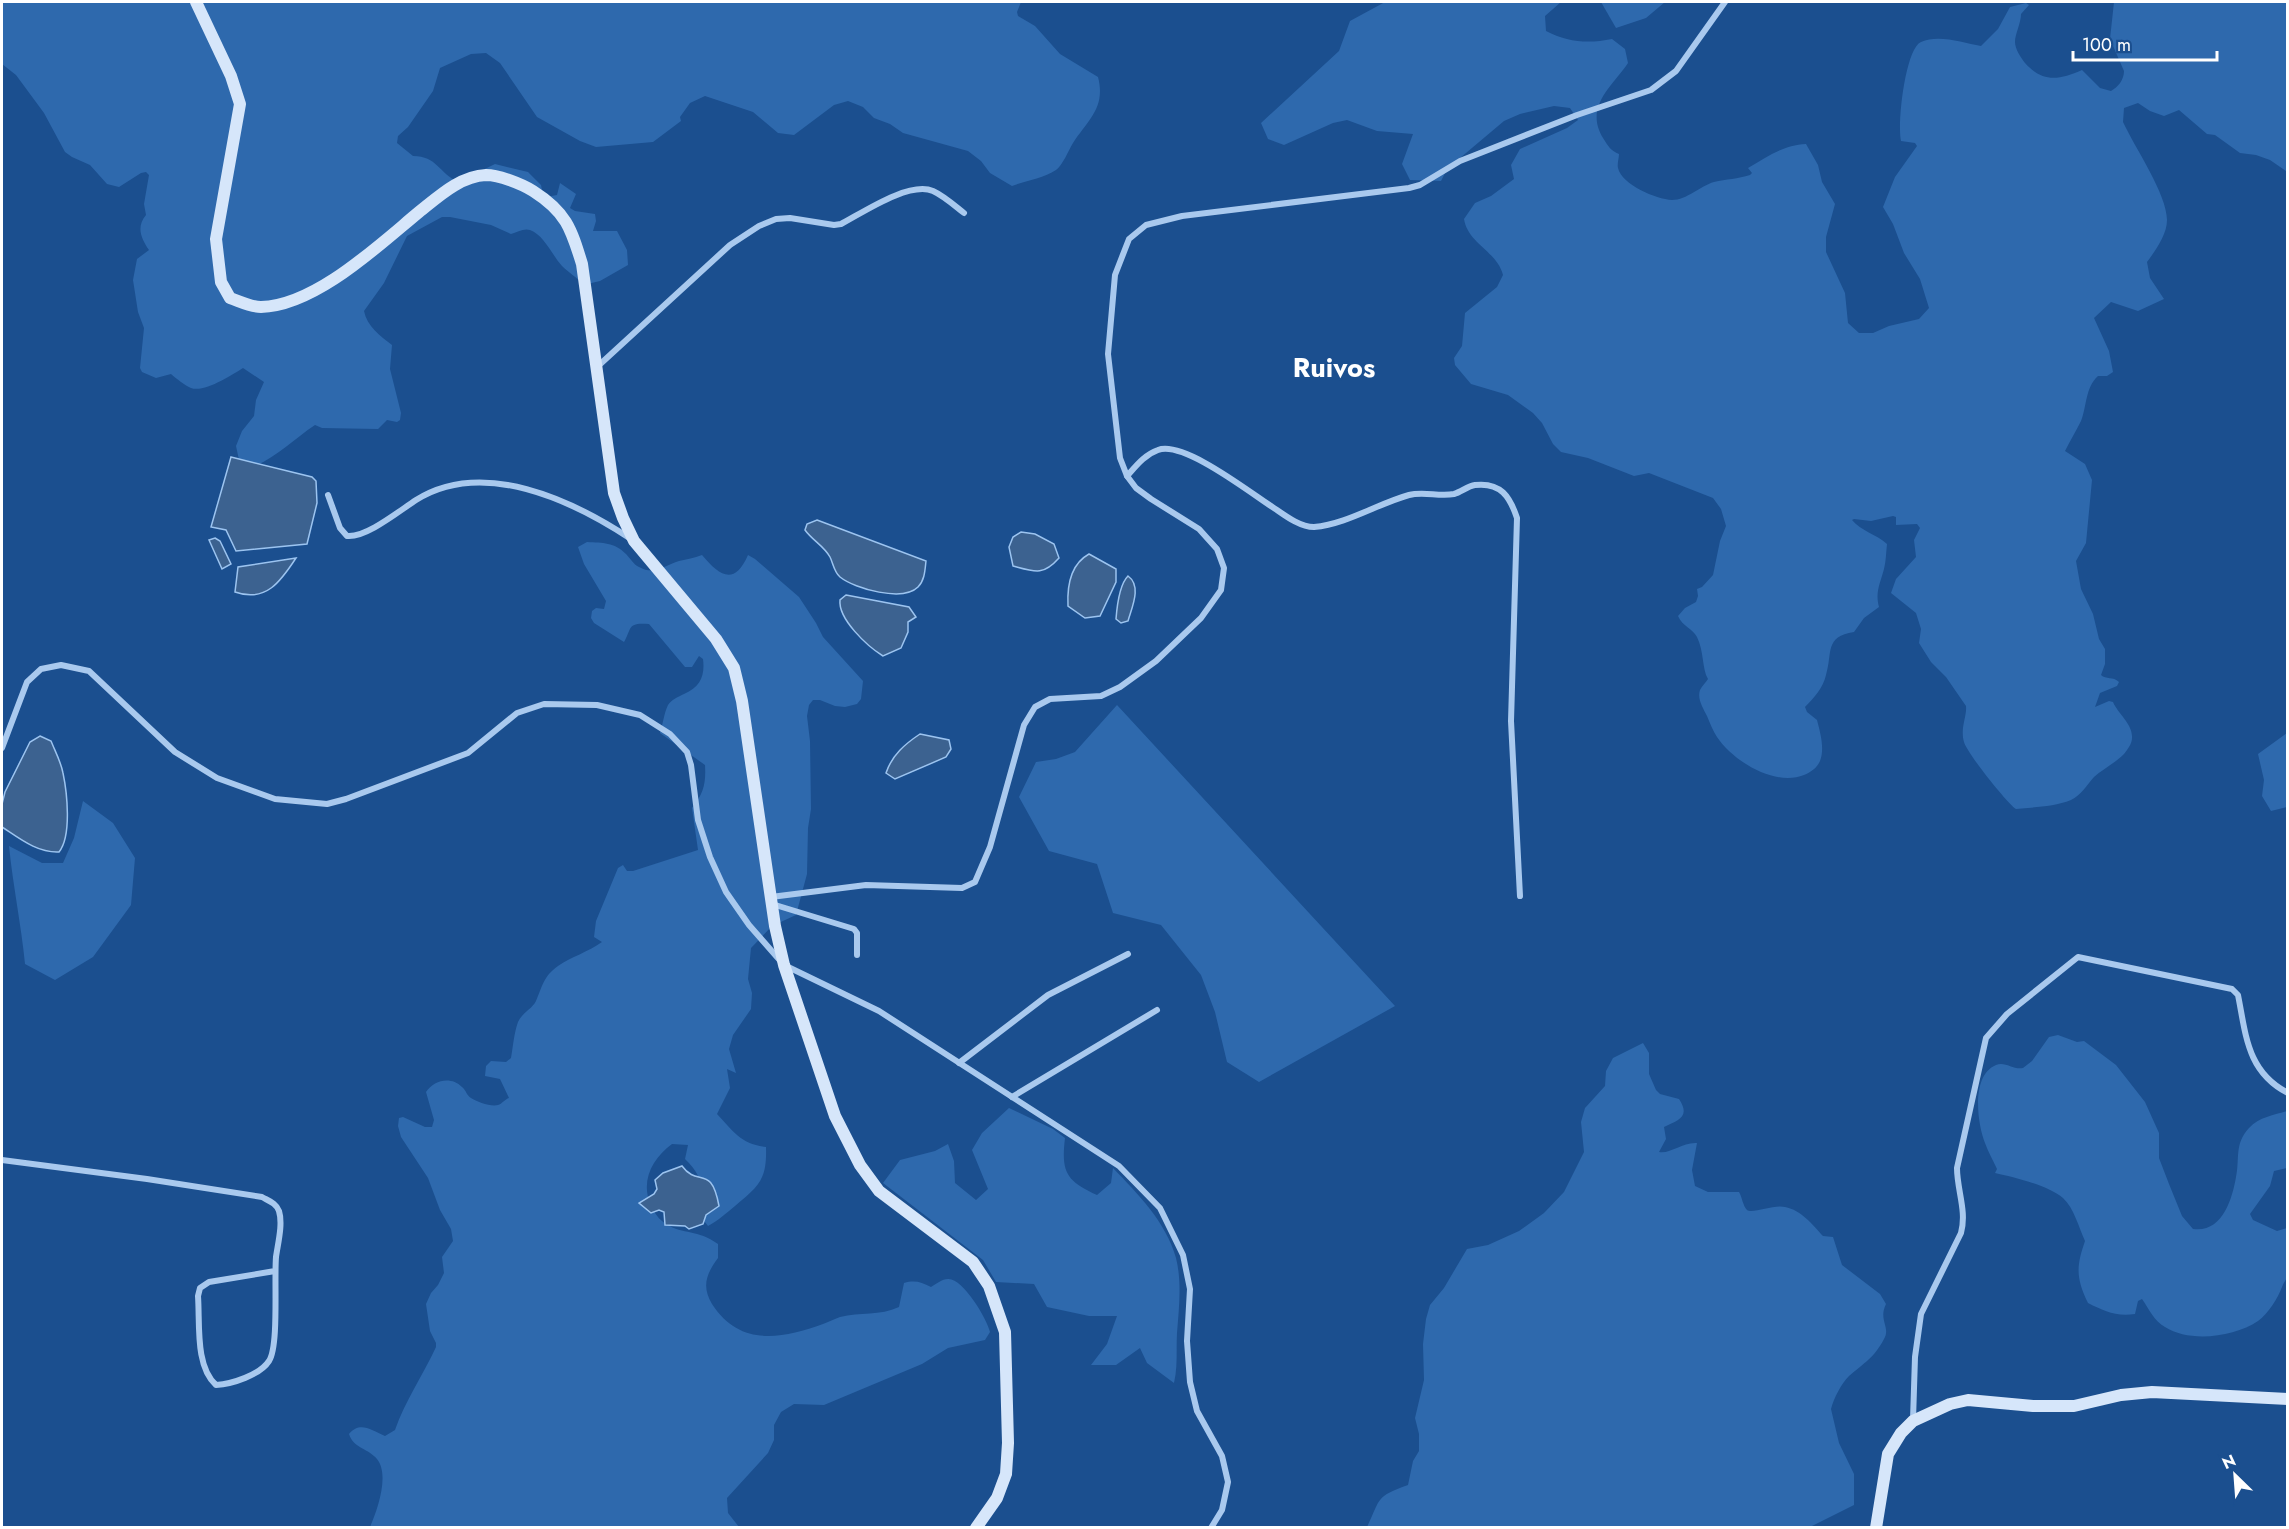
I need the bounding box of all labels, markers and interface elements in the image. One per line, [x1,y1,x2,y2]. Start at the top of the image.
scale bar [2073,24,2217,62]
text: 100 m [2082,32,2131,58]
district label: Ruivos [1293,348,1375,387]
north arrow [2205,1445,2265,1505]
text: N [2218,1449,2239,1475]

